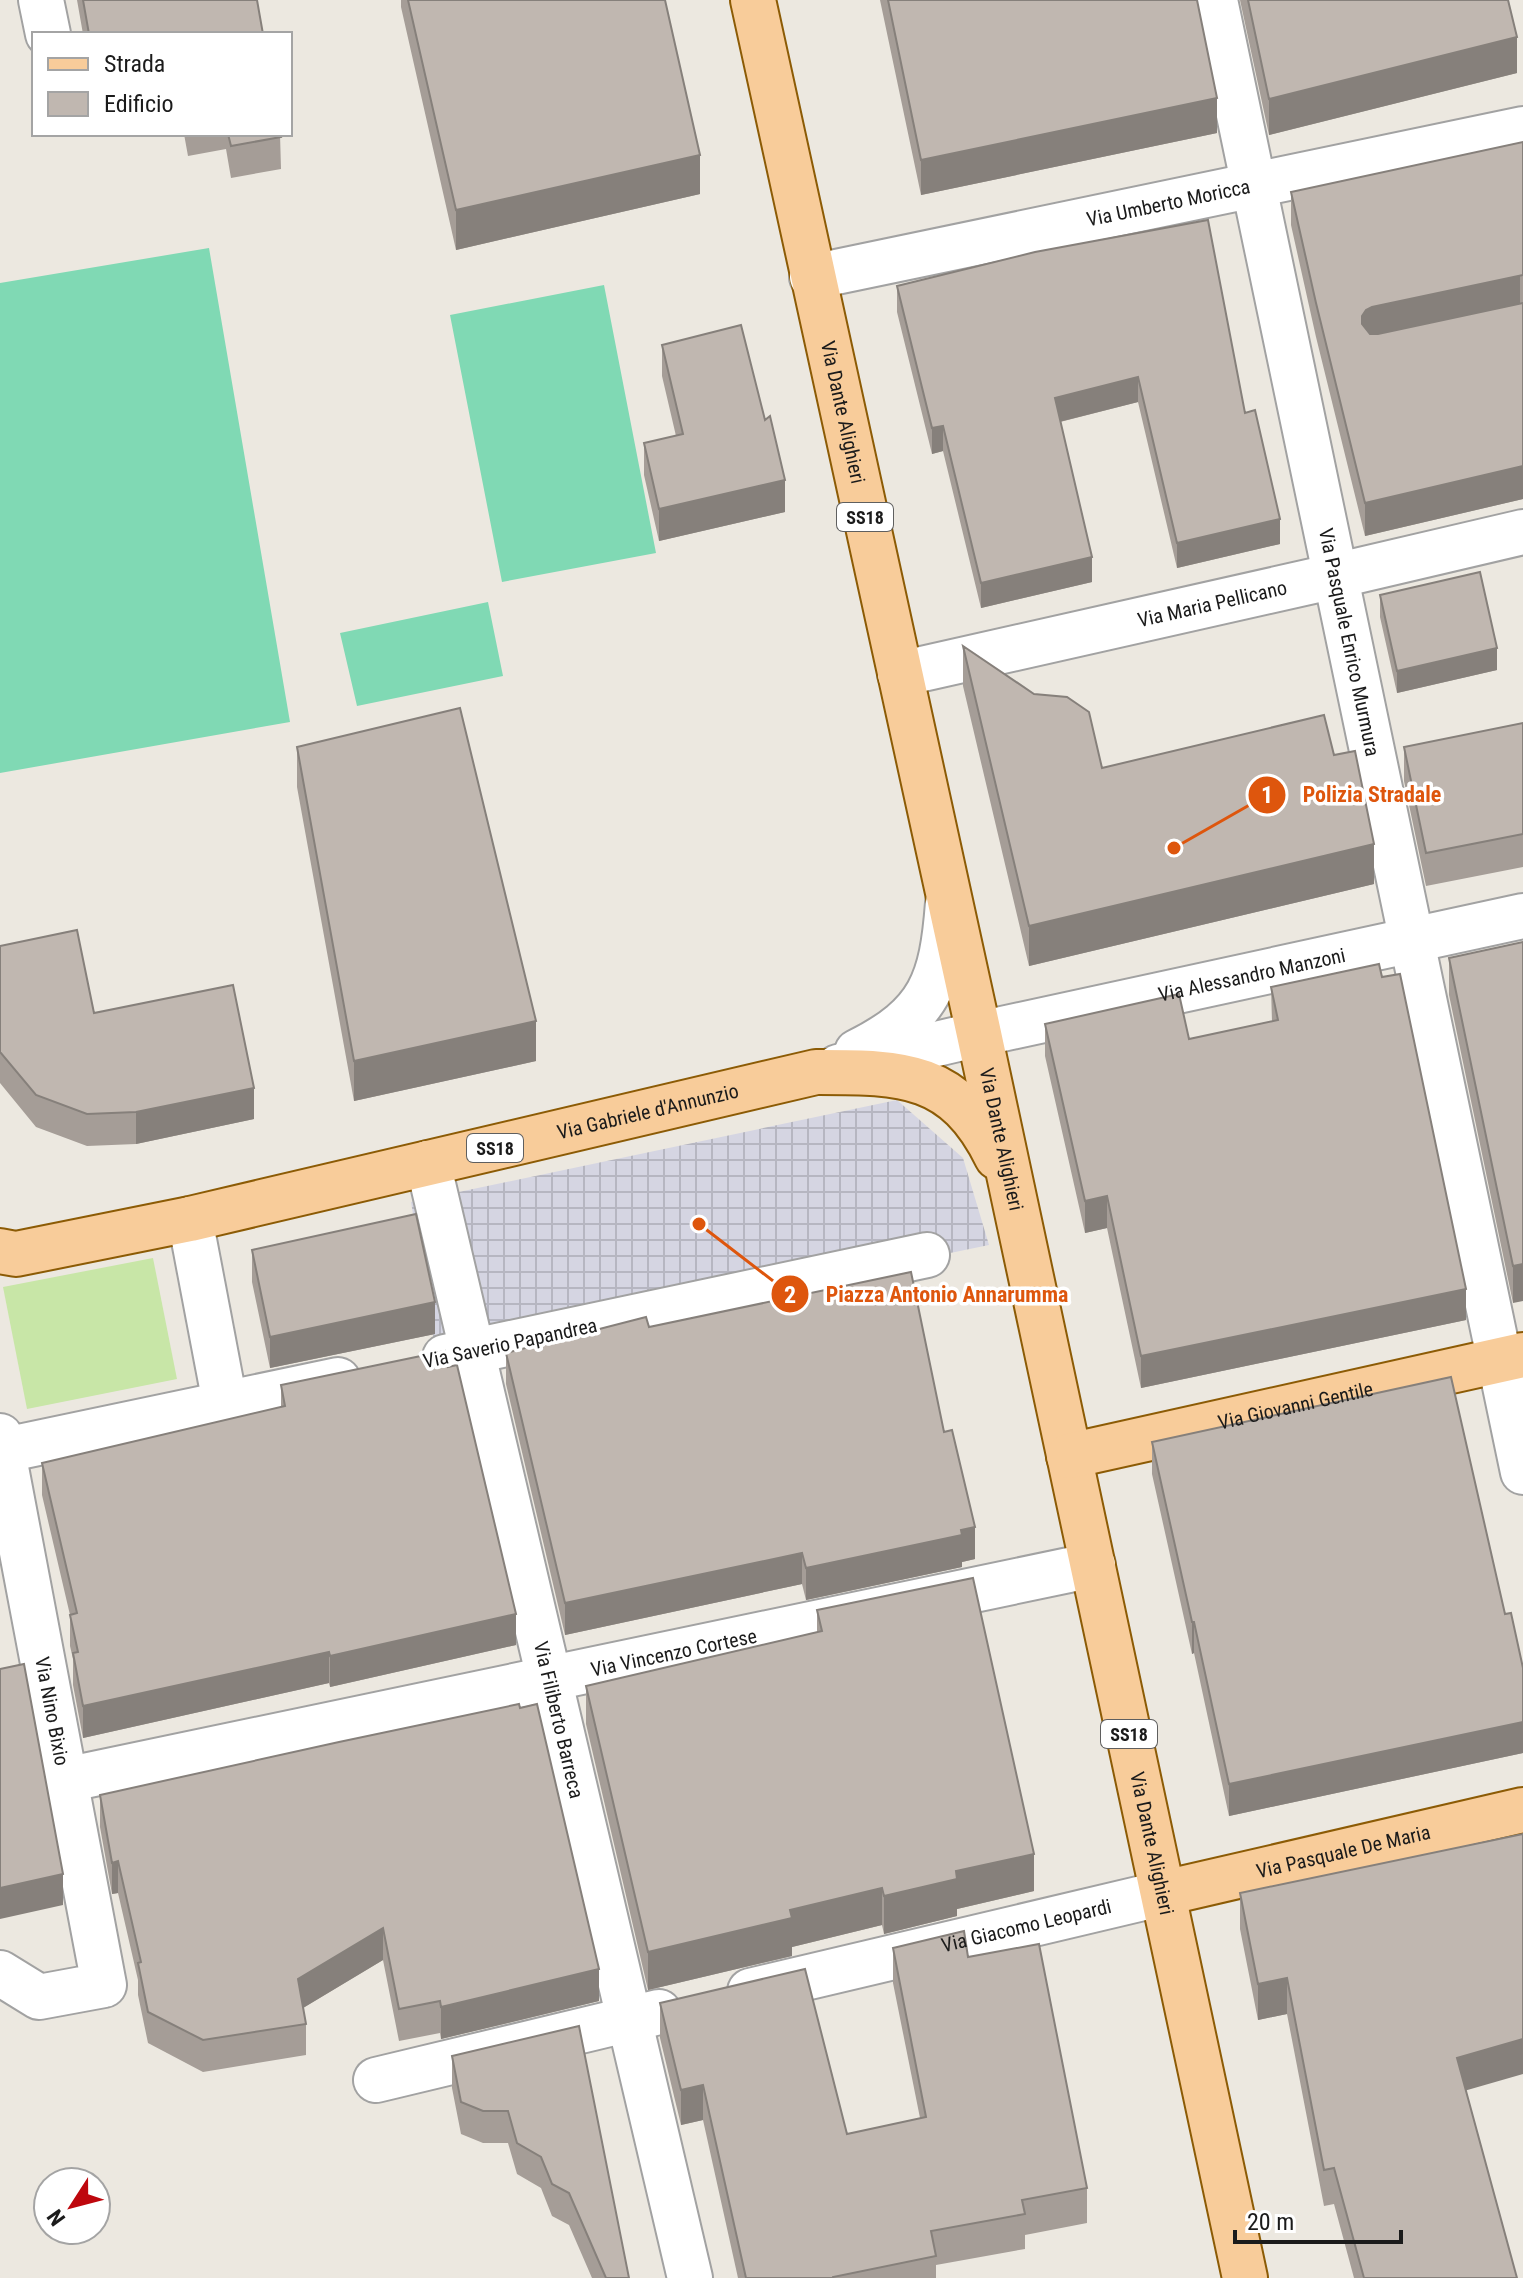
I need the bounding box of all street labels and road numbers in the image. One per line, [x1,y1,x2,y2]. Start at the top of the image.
street label: Via Umberto Moricca [1084,174,1252,232]
street label: Via Dante Alighieri [816,339,870,486]
road number: SS18 [837,503,893,531]
street label: Via Pasquale Enrico Murmura [1314,526,1385,758]
street label: Via Maria Pellicano [1135,575,1289,632]
street label: Via Alessandro Manzoni [1156,943,1348,1007]
street label: Via Dante Alighieri [975,1066,1028,1213]
street label: Via Gabriele d'Annunzio [555,1079,741,1144]
road number: SS18 [467,1134,523,1162]
street label: Via Saverio Papandrea [421,1313,599,1373]
street label: Via Giovanni Gentile [1216,1377,1375,1435]
street label: Via Vincenzo Cortese [589,1624,759,1682]
street label: Via Filiberto Barreca [529,1639,589,1801]
street label: Via Nino Bixio [30,1655,74,1768]
road number: SS18 [1101,1720,1157,1748]
street label: Via Dante Alighieri [1125,1770,1179,1917]
street label: Via Pasquale De Maria [1254,1820,1433,1883]
street label: Via Giacomo Leopardi [939,1894,1114,1957]

